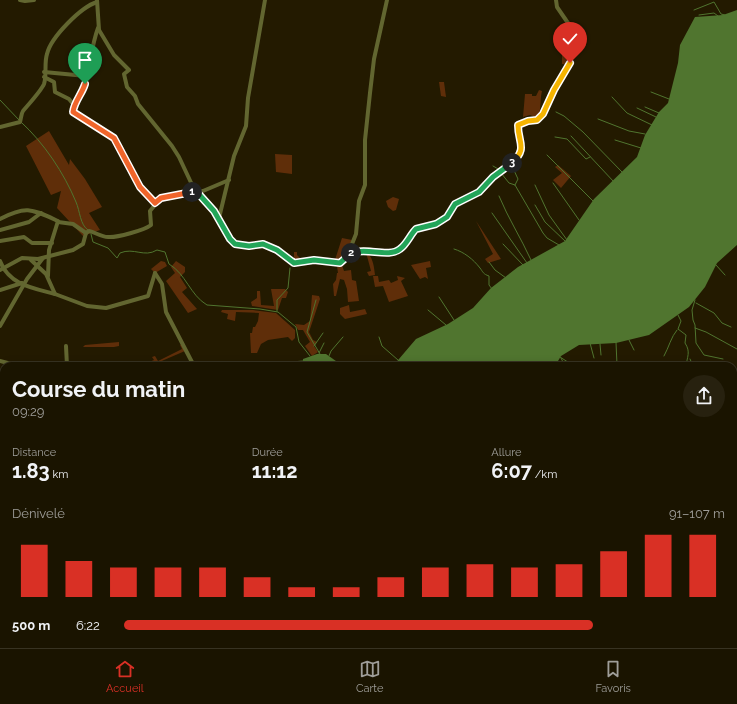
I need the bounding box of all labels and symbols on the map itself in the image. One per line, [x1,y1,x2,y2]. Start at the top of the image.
pin [553,22,587,63]
pin [68,43,102,84]
pin: 3 [502,153,522,173]
pin: 1 [182,182,202,202]
pin: 2 [341,243,361,263]

